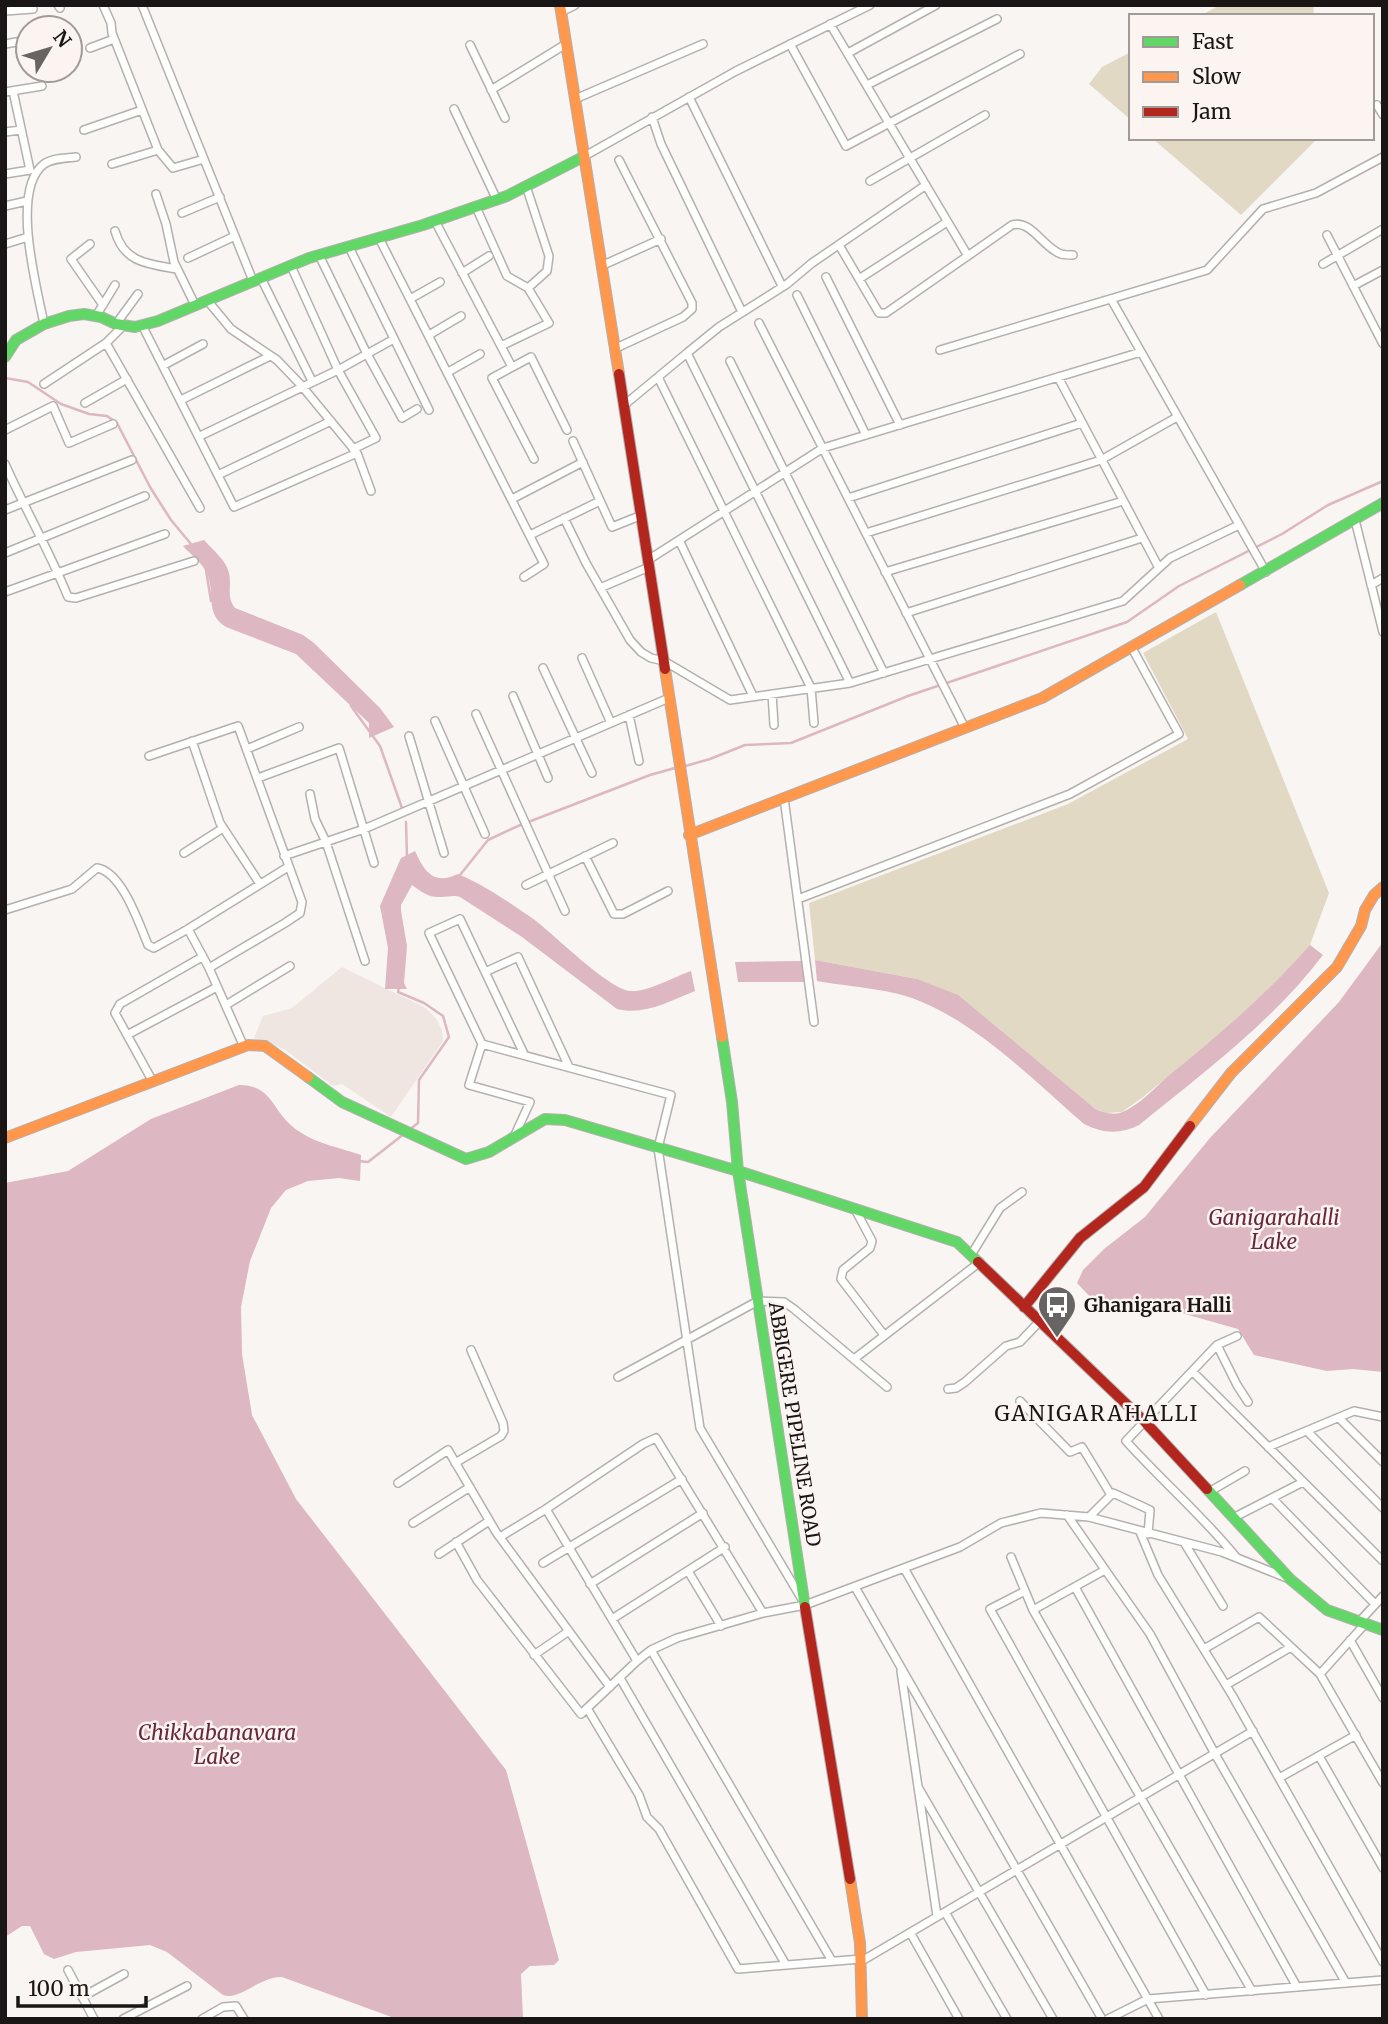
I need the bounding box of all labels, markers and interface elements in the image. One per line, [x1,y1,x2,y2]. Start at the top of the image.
north arrow [14,14,84,84]
legend [1129,14,1374,140]
text: N [48,25,76,52]
text: Fast [1192,28,1234,55]
text: Slow [1192,63,1241,90]
text: Jam [1191,98,1231,125]
water label: Ganigarahalli Lake [1208,1204,1340,1255]
bus stop icon: Ghanigara Halli [1036,1284,1078,1339]
place label: Ghanigara Halli [1084,1293,1232,1317]
street label: ABBIGERE PIPELINE ROAD [764,1299,826,1548]
district label: GANIGARAHALLI [995,1400,1199,1427]
water label: Chikkabanavara Lake [138,1719,296,1770]
scale bar [18,1965,145,2009]
text: 100 m [28,1975,90,2002]

